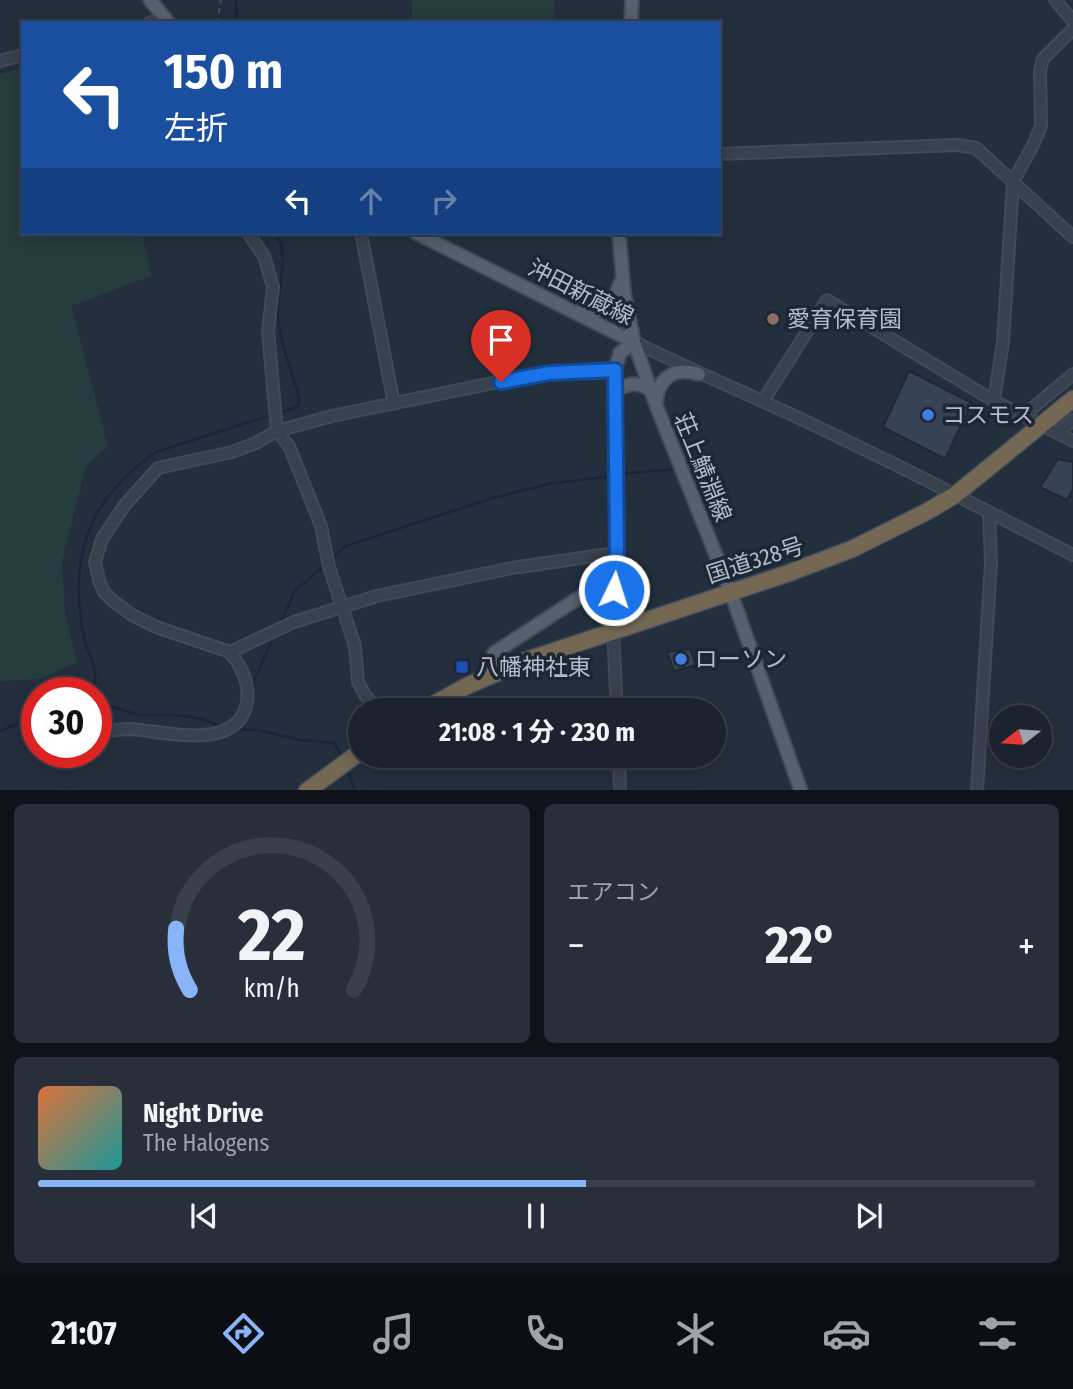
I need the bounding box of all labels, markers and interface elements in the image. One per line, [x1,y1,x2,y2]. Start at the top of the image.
text: 150 m [164,42,283,101]
icon: left [49,49,140,140]
text: 左折 [164,109,228,147]
icon: left [279,182,317,220]
icon: ahead [352,182,390,220]
icon: right [425,182,463,220]
street label: 沖田新蔵線 [523,253,639,331]
place label: 愛育保育園 [787,305,902,333]
pin [471,310,531,382]
marker: 愛育保育園 [765,311,781,327]
icon: arrive [482,321,520,359]
place label: コスモス [942,401,1034,429]
marker: コスモス [920,407,936,423]
street label: 荘上鯖淵線 [668,408,738,526]
street label: 国道328号 [703,531,807,589]
position arrow [577,553,651,627]
place label: ローソン [695,645,787,673]
marker: ローソン [673,651,689,667]
place label: 八幡神社東 [476,653,591,681]
marker: 八幡神社東 [454,659,470,675]
speed limit sign: 30 [21,677,112,768]
north arrow [989,705,1052,768]
map controls [989,705,1052,768]
text: 21:08 · 1 分 · 230 m [439,717,635,748]
text: エアコン [568,878,660,906]
text: 22 [237,892,305,979]
text: 22° [765,914,837,977]
text: − [568,923,585,969]
text: + [1018,923,1035,969]
text: km/h [244,973,300,1003]
text: Night Drive [143,1098,263,1129]
text: The Halogens [143,1129,269,1157]
icon: previous [185,1197,223,1235]
icon: pause [517,1197,555,1235]
icon: next [850,1197,888,1235]
icon: directions [219,1309,268,1358]
icon: music [369,1309,418,1358]
icon: phone [520,1309,569,1358]
icon: climate [671,1309,720,1358]
icon: car [822,1309,871,1358]
icon: filters [973,1309,1022,1358]
text: 21:07 [51,1314,117,1352]

